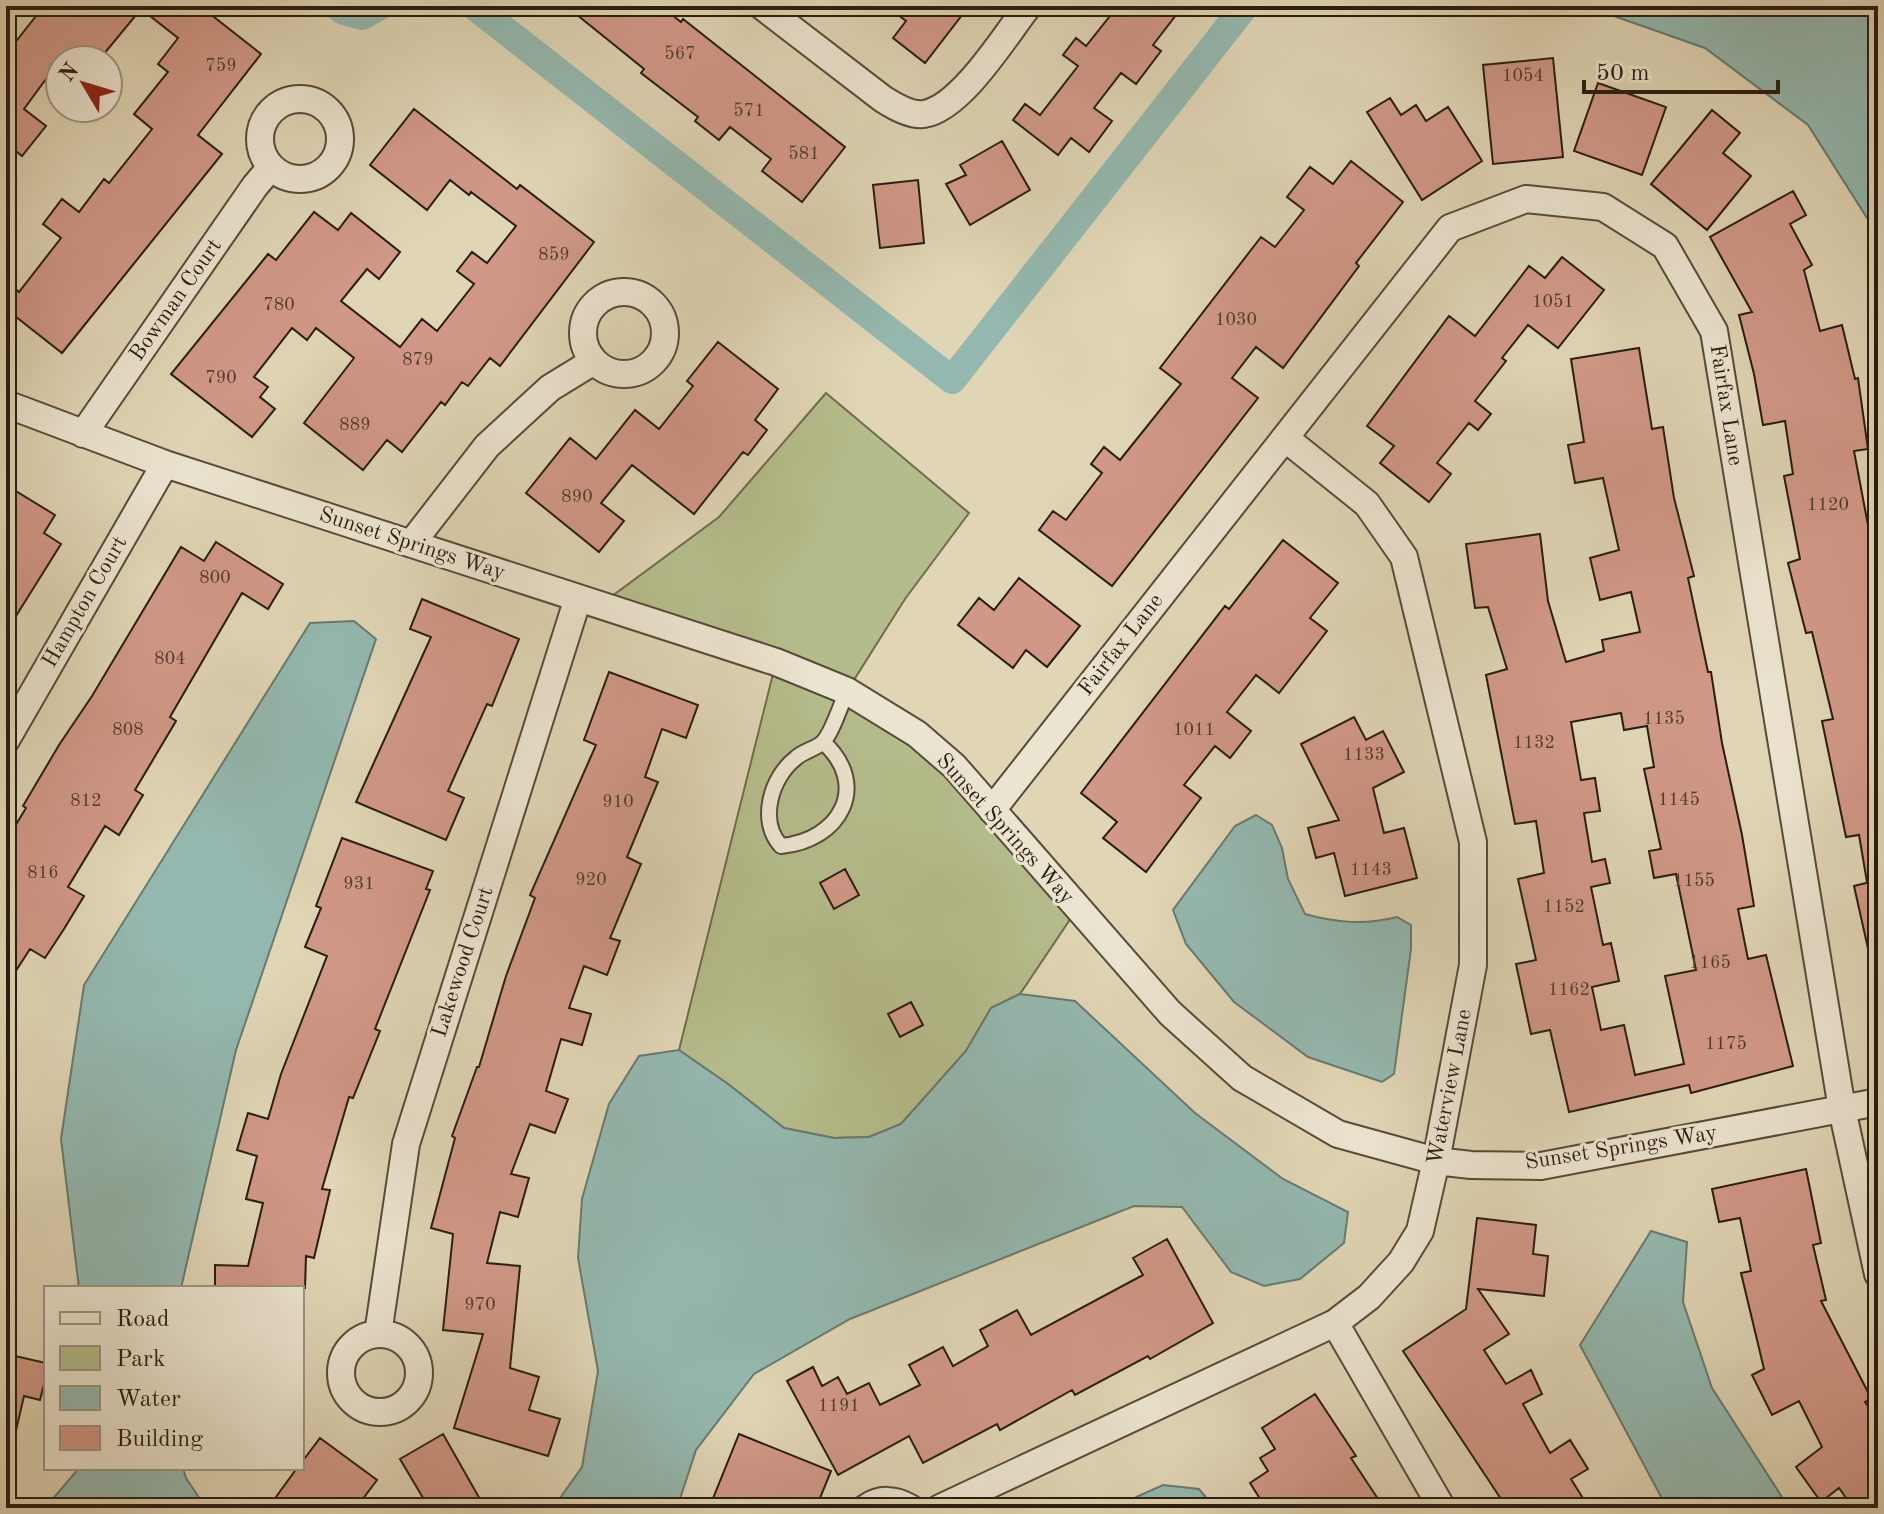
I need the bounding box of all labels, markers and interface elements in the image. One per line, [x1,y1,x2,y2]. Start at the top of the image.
north arrow [44,44,124,124]
scale bar [1584,44,1778,94]
house number: 567 [664,45,696,63]
house number: 759 [205,57,237,75]
text: N [56,59,84,86]
text: 50 m [1596,62,1650,86]
house number: 1054 [1502,67,1544,85]
house number: 571 [733,102,765,120]
house number: 581 [788,145,820,163]
street label: Bowman Court [126,235,226,365]
house number: 859 [538,246,570,264]
house number: 1051 [1532,293,1574,311]
house number: 780 [263,296,295,314]
house number: 1030 [1215,311,1257,329]
street label: Fairfax Lane [1706,343,1746,467]
house number: 879 [402,351,434,369]
house number: 790 [205,369,237,387]
house number: 889 [339,416,371,434]
house number: 890 [561,488,593,506]
house number: 1120 [1807,496,1849,514]
street label: Sunset Springs Way [316,504,508,585]
street label: Hampton Court [39,532,131,672]
house number: 800 [199,569,231,587]
street label: Fairfax Lane [1075,590,1167,700]
house number: 804 [154,650,186,668]
house number: 1135 [1643,710,1685,728]
house number: 808 [112,721,144,739]
house number: 1011 [1173,721,1215,739]
house number: 1132 [1513,734,1555,752]
house number: 1133 [1343,746,1385,764]
street label: Sunset Springs Way [932,749,1078,909]
house number: 1145 [1658,791,1700,809]
house number: 812 [70,792,102,810]
house number: 910 [602,793,634,811]
house number: 1143 [1350,861,1392,879]
house number: 816 [27,864,59,882]
house number: 920 [575,871,607,889]
house number: 1155 [1673,872,1715,890]
house number: 931 [343,875,375,893]
street label: Lakewood Court [428,884,498,1040]
house number: 1152 [1543,898,1585,916]
house number: 1165 [1689,954,1731,972]
house number: 1162 [1548,981,1590,999]
street label: Waterview Lane [1424,1007,1476,1167]
house number: 1175 [1705,1035,1747,1053]
street label: Sunset Springs Way [1523,1122,1719,1174]
legend [44,1286,304,1470]
house number: 970 [464,1296,496,1314]
text: Road [116,1308,169,1332]
text: Park [116,1348,165,1372]
text: Water [116,1388,181,1412]
house number: 1191 [818,1397,860,1415]
text: Building [116,1428,203,1452]

